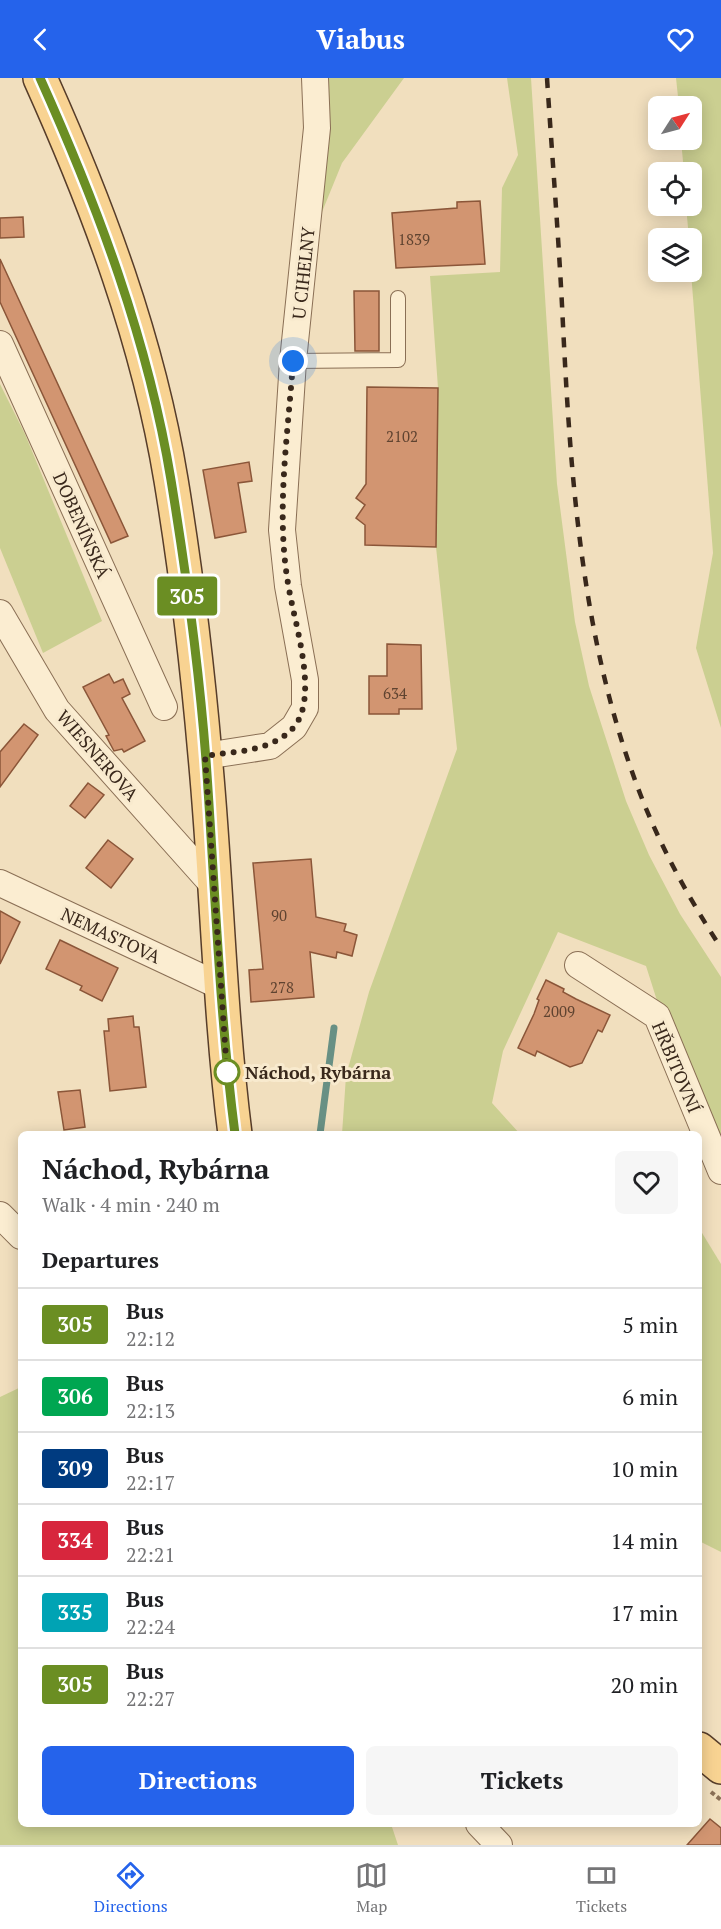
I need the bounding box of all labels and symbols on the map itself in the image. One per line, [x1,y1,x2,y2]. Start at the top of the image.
north arrow [648,96,702,150]
street label: U CIHELNY [286,225,320,320]
house number: 1839 [398,229,430,249]
your location [278,346,308,376]
house number: 2102 [386,426,418,446]
street label: DOBENÍNSKÁ [48,468,116,582]
line badge: 305 [152,576,222,616]
house number: 634 [383,683,407,703]
street label: WIESNEROVA [52,704,145,806]
street label: NEMASTOVA [57,901,165,969]
house number: 90 [271,905,287,925]
house number: 278 [270,977,294,997]
house number: 2009 [543,1001,575,1021]
street label: HŘBITOVNÍ [647,1018,707,1117]
marker: Náchod, Rybárna [214,1059,240,1085]
place label: Náchod, Rybárna [245,1060,391,1084]

